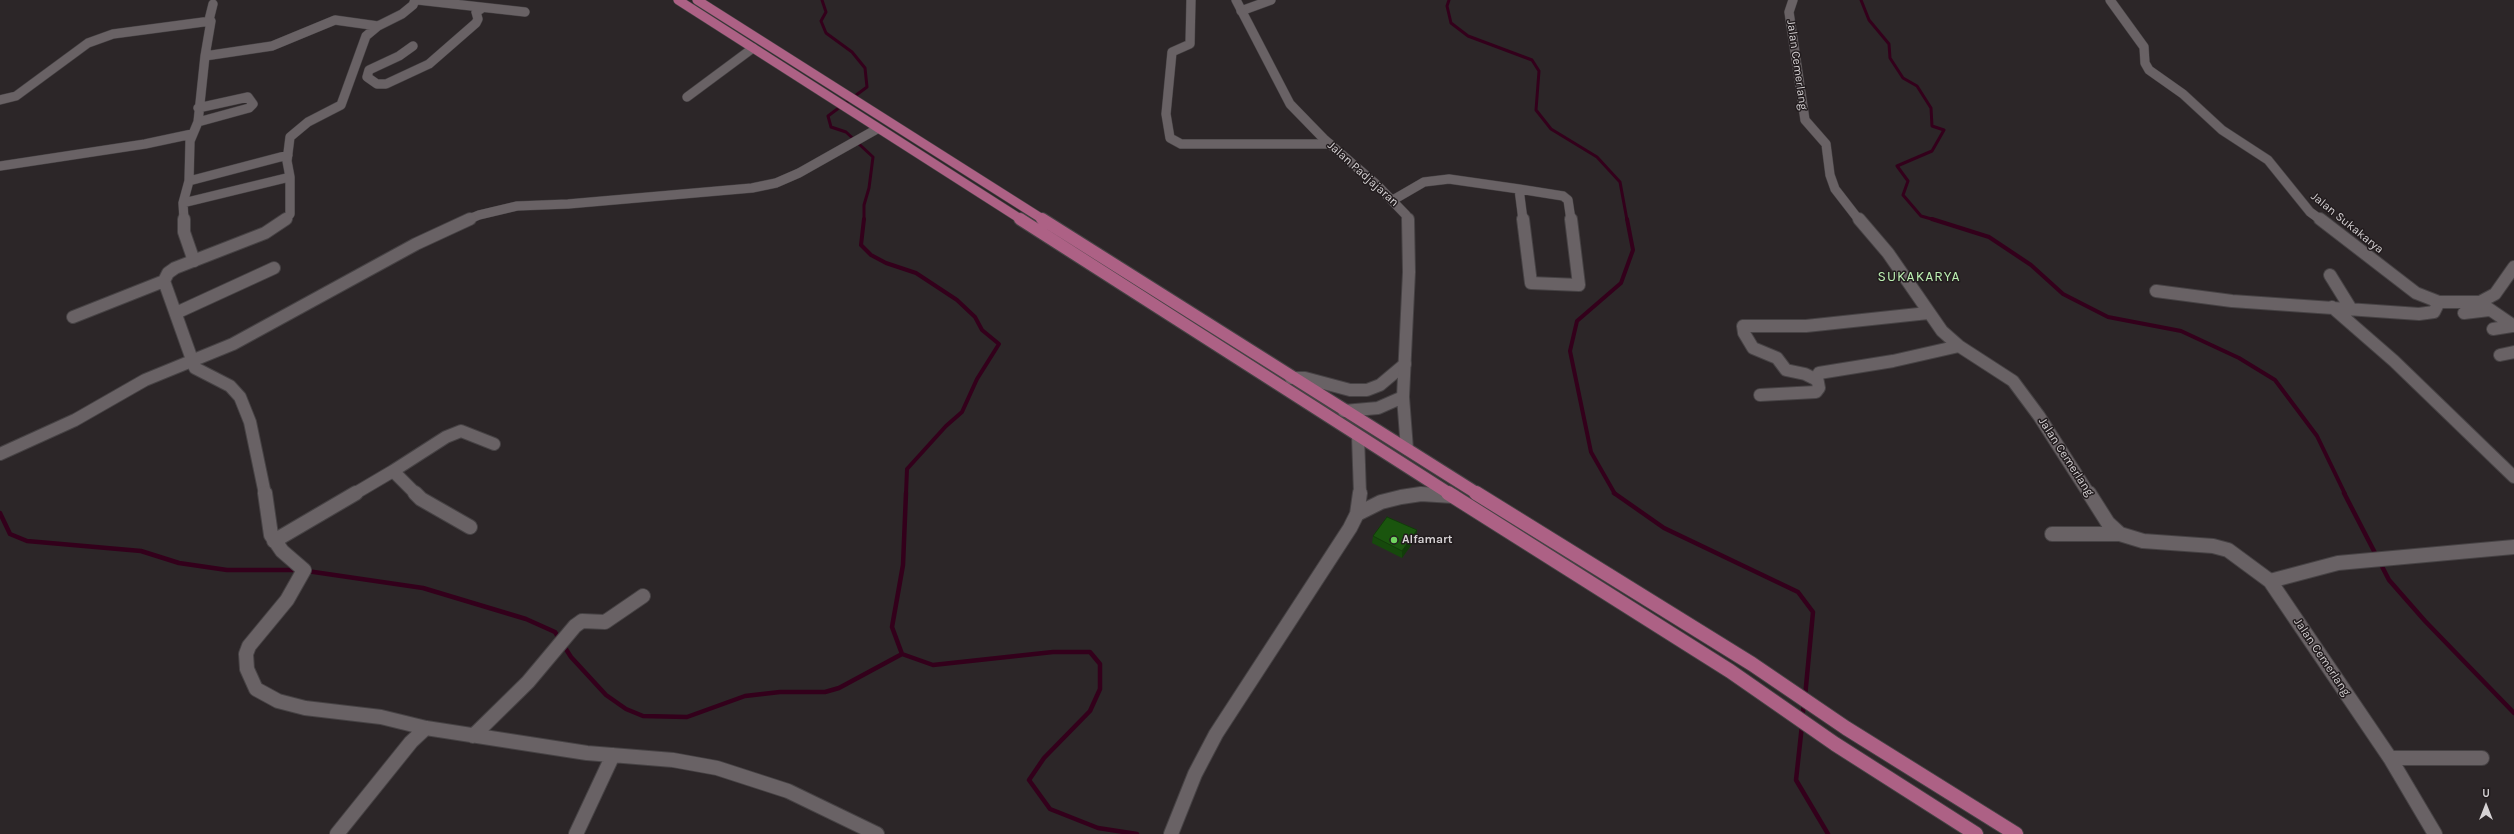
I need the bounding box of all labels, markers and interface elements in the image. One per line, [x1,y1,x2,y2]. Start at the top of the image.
street label: Jalan Cemerlang [1784,19,1810,111]
street label: Jalan Padjajaran [1324,138,1402,210]
street label: Jalan Sukakarya [2308,189,2386,257]
district label: SUKAKARYA [1877,269,1961,285]
street label: Jalan Cemerlang [2035,415,2097,499]
place label: Alfamart [1402,533,1452,547]
marker: Alfamart [1389,535,1399,545]
street label: Jalan Cemerlang [2291,615,2353,699]
north arrow [2466,786,2506,826]
text: U [2482,787,2490,800]

